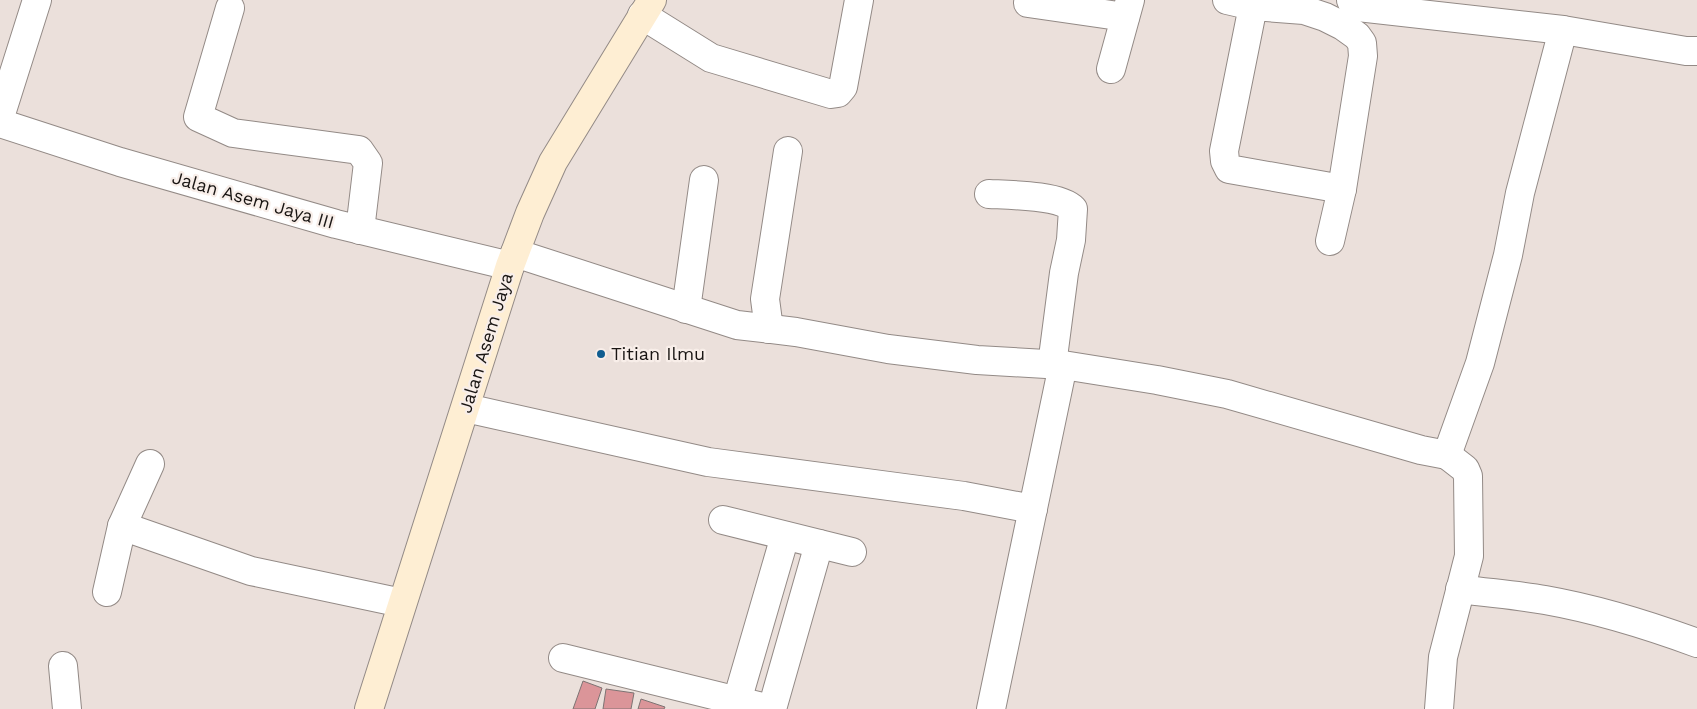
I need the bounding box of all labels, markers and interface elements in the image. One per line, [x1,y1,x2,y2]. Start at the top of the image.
street label: Jalan Asem Jaya III [170,166,336,233]
street label: Jalan Asem Jaya [454,270,517,416]
place label: Titian Ilmu [611,343,705,364]
marker: Titian Ilmu [595,348,607,360]

